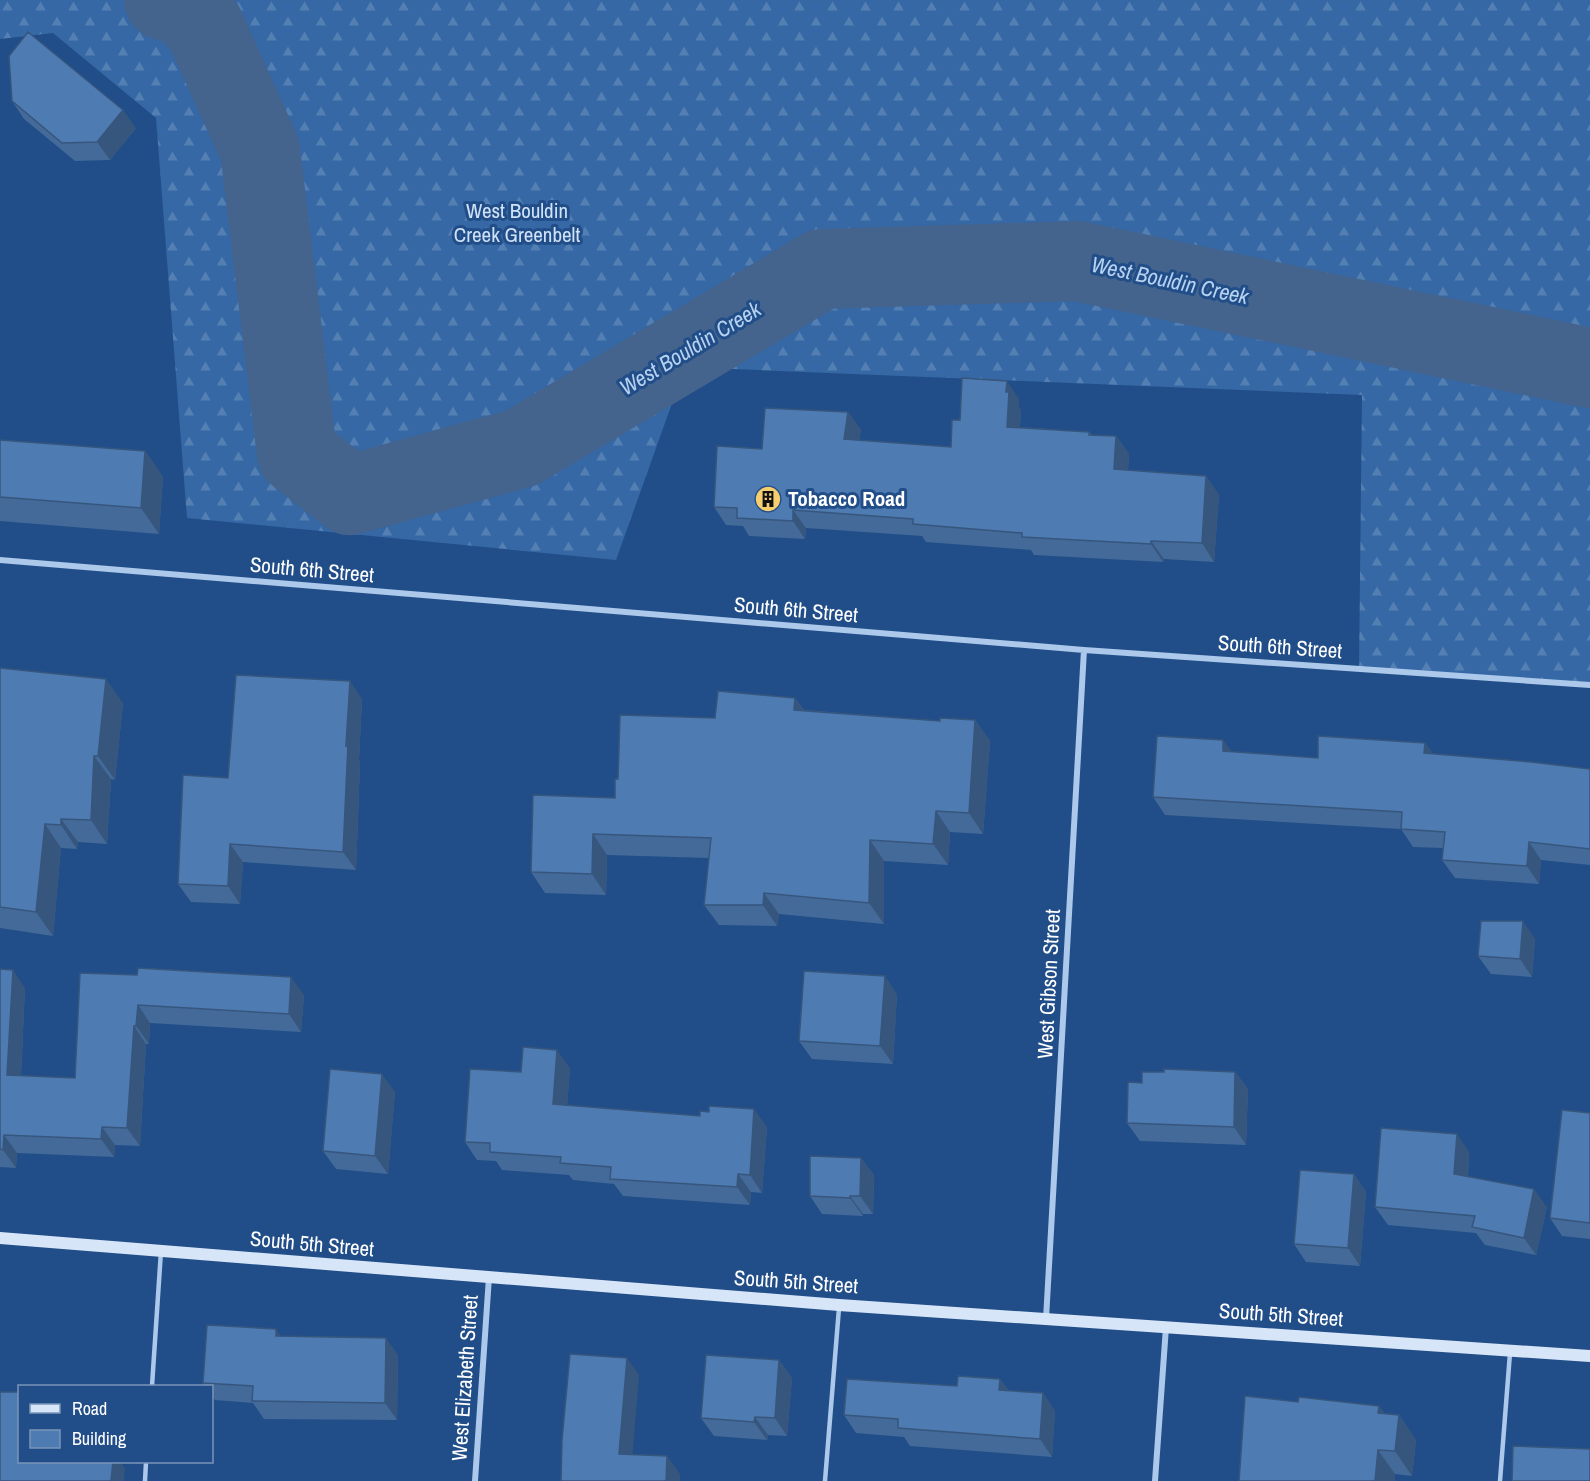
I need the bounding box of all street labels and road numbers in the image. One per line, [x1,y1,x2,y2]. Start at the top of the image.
street label: South 6th Street [249,550,376,589]
street label: South 6th Street [733,590,860,629]
street label: South 6th Street [1217,628,1343,665]
street label: West Gibson Street [1030,908,1067,1060]
street label: South 5th Street [249,1224,376,1263]
street label: South 5th Street [733,1263,859,1300]
street label: West Elizabeth Street [444,1294,485,1462]
street label: South 5th Street [1218,1296,1344,1333]

